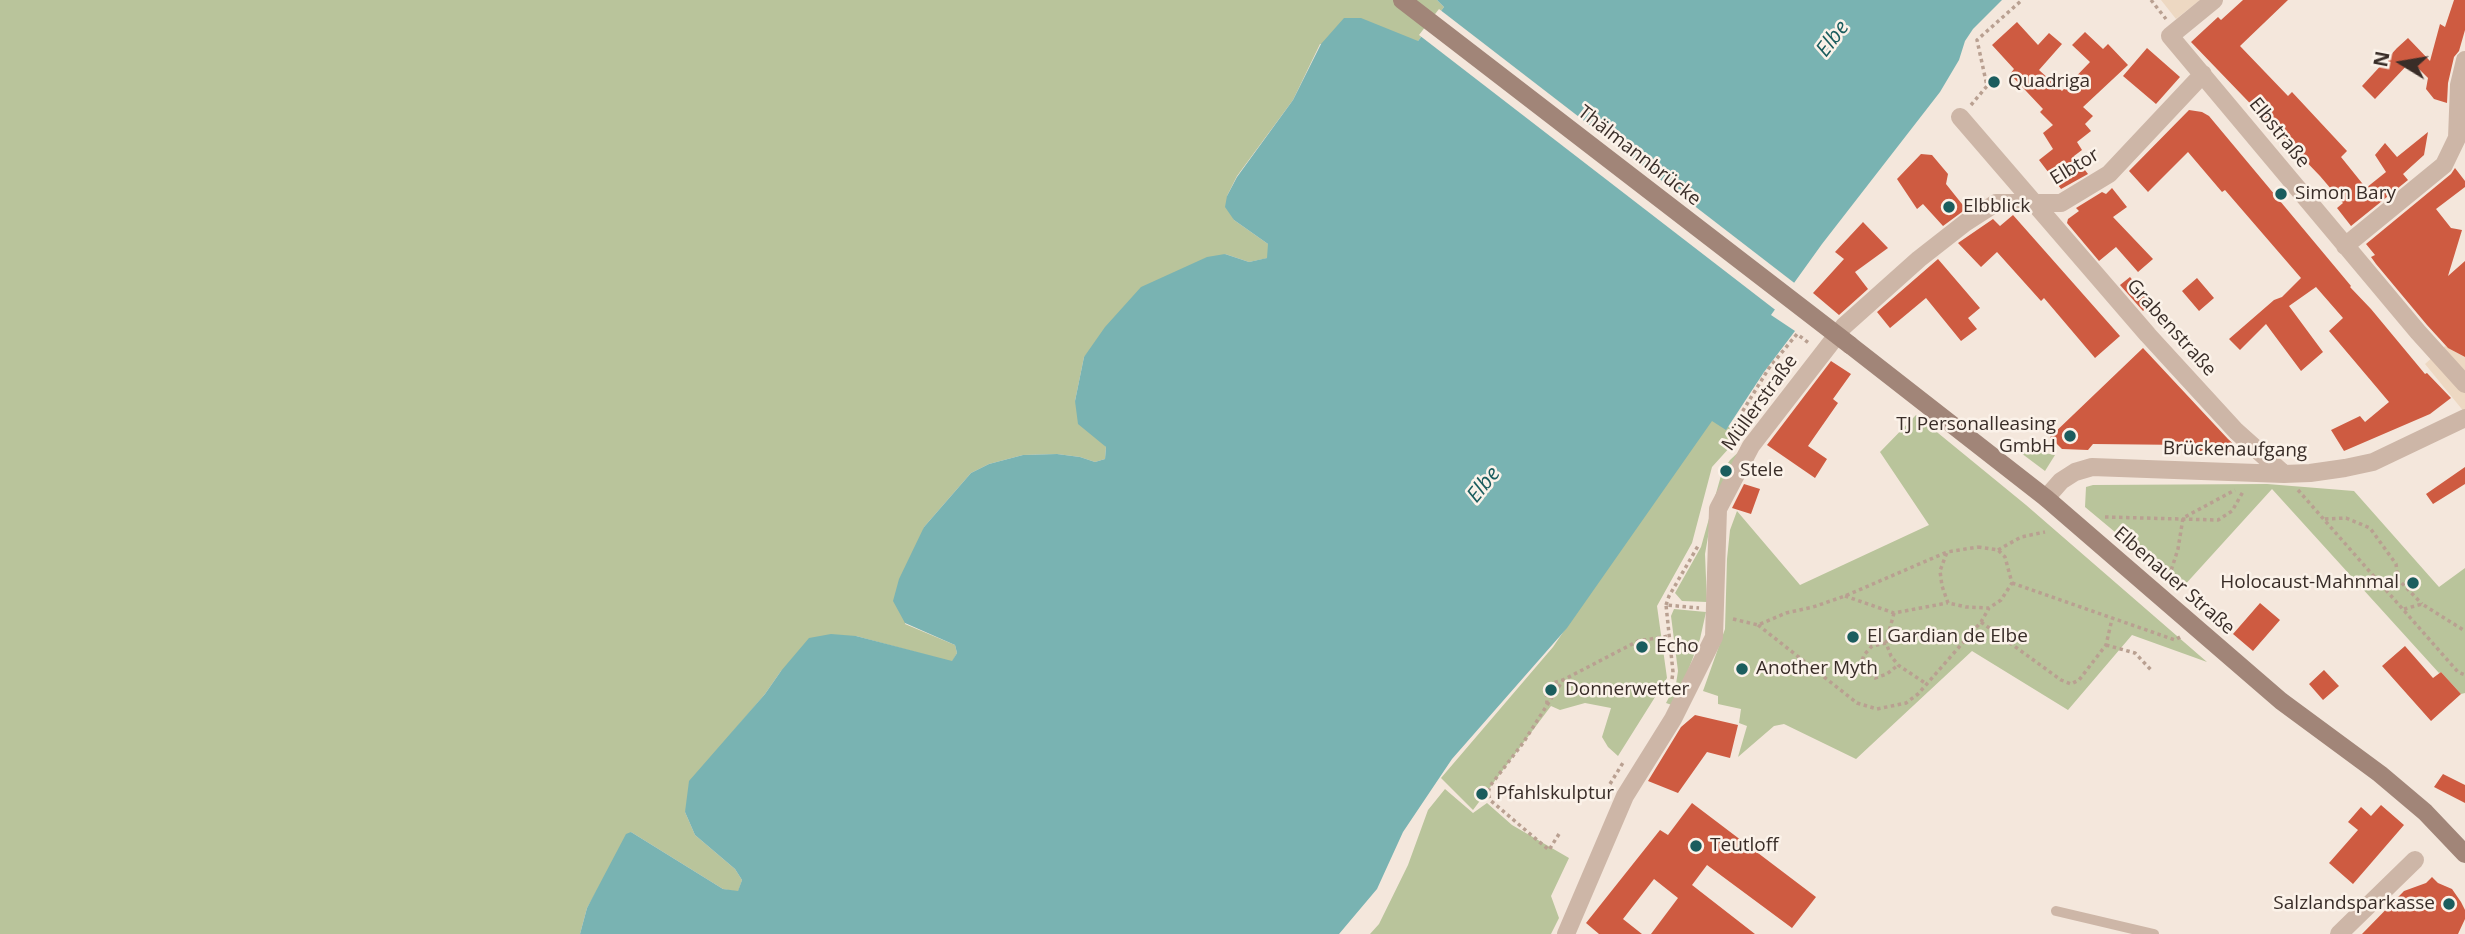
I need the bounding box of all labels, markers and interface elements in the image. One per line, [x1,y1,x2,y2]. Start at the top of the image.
water label: Elbe [1811,16,1855,62]
north arrow [2367,28,2437,98]
text: N [2367,49,2396,69]
place label: Quadriga [2008,71,2090,93]
marker: Quadriga [1986,74,2002,90]
street label: Elbstraße [2244,93,2314,173]
street label: Thälmannbrücke [1573,101,1705,211]
street label: Elbtor [2046,144,2104,190]
place label: Simon Bary [2295,183,2396,205]
marker: Simon Bary [2273,186,2289,202]
place label: Elbblick [1963,196,2030,218]
marker: Elbblick [1941,199,1957,215]
street label: Grabenstraße [2121,275,2221,381]
street label: Müllerstraße [1717,350,1803,456]
place label: TJ Personalleasing GmbH [1896,414,2056,458]
marker: TJ Personalleasing GmbH [2062,428,2078,444]
street label: Brückenaufgang [2163,437,2307,463]
place label: Stele [1740,460,1783,482]
water label: Elbe [1462,462,1506,508]
marker: Stele [1718,463,1734,479]
street label: Elbenauer Straße [2109,522,2239,640]
place label: Holocaust-Mahnmal [2220,572,2399,594]
marker: Holocaust-Mahnmal [2405,575,2421,591]
place label: El Gardian de Elbe [1867,626,2028,648]
marker: El Gardian de Elbe [1845,629,1861,645]
place label: Echo [1656,636,1699,658]
marker: Echo [1634,639,1650,655]
place label: Another Myth [1756,658,1878,680]
marker: Another Myth [1734,661,1750,677]
place label: Donnerwetter [1565,679,1689,701]
marker: Donnerwetter [1543,682,1559,698]
place label: Pfahlskulptur [1496,783,1614,805]
marker: Pfahlskulptur [1474,786,1490,802]
place label: Teutloff [1710,835,1779,857]
marker: Teutloff [1688,838,1704,854]
place label: Salzlandsparkasse [2273,893,2435,915]
marker: Salzlandsparkasse [2441,896,2457,912]

